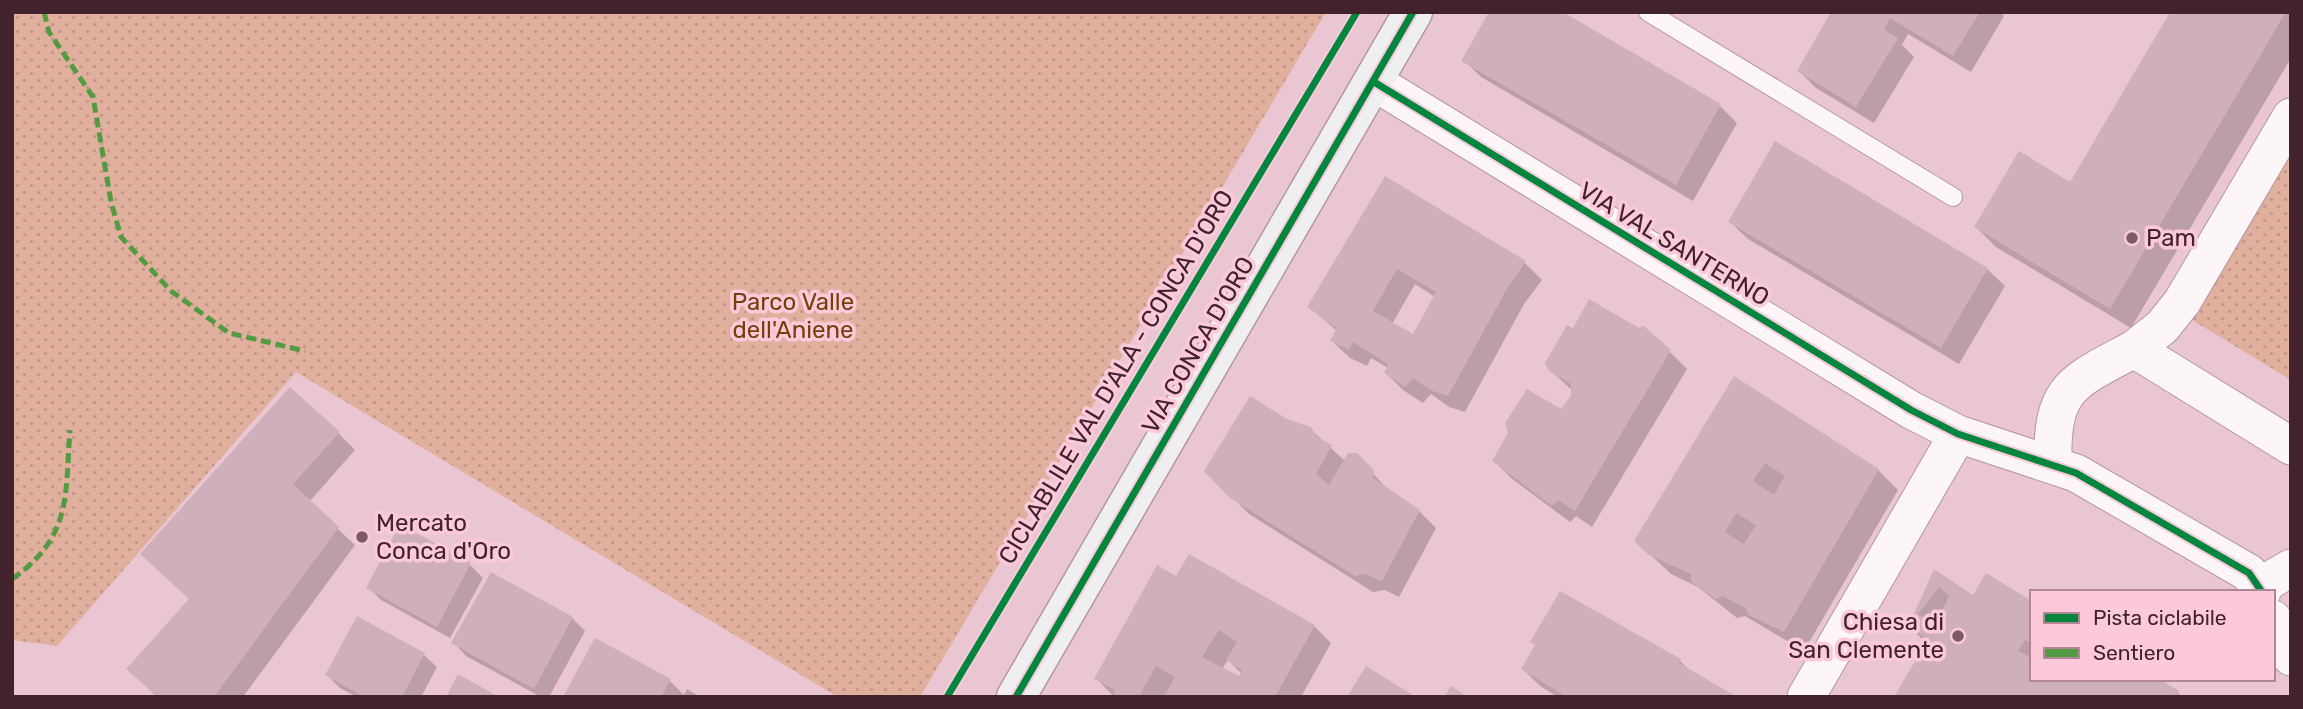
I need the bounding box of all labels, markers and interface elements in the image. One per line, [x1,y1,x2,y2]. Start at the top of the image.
street label: VIA VAL SANTERNO [1574,176,1774,312]
street label: CICLABLILE VAL D'ALA - CONCA D'ORO [993,185,1239,569]
place label: Pam [2146,224,2196,252]
marker: Pam [2124,230,2140,246]
street label: VIA CONCA D'ORO [1136,252,1260,438]
park label: Parco Valle dell'Aniene [732,288,854,344]
place label: Mercato Conca d'Oro [376,509,511,565]
marker: Mercato Conca d'Oro [354,529,370,545]
legend [2030,590,2275,681]
text: Pista ciclabile [2093,605,2227,630]
place label: Chiesa di San Clemente [1788,608,1944,664]
marker: Chiesa di San Clemente [1950,628,1966,644]
text: Sentiero [2093,640,2175,665]

